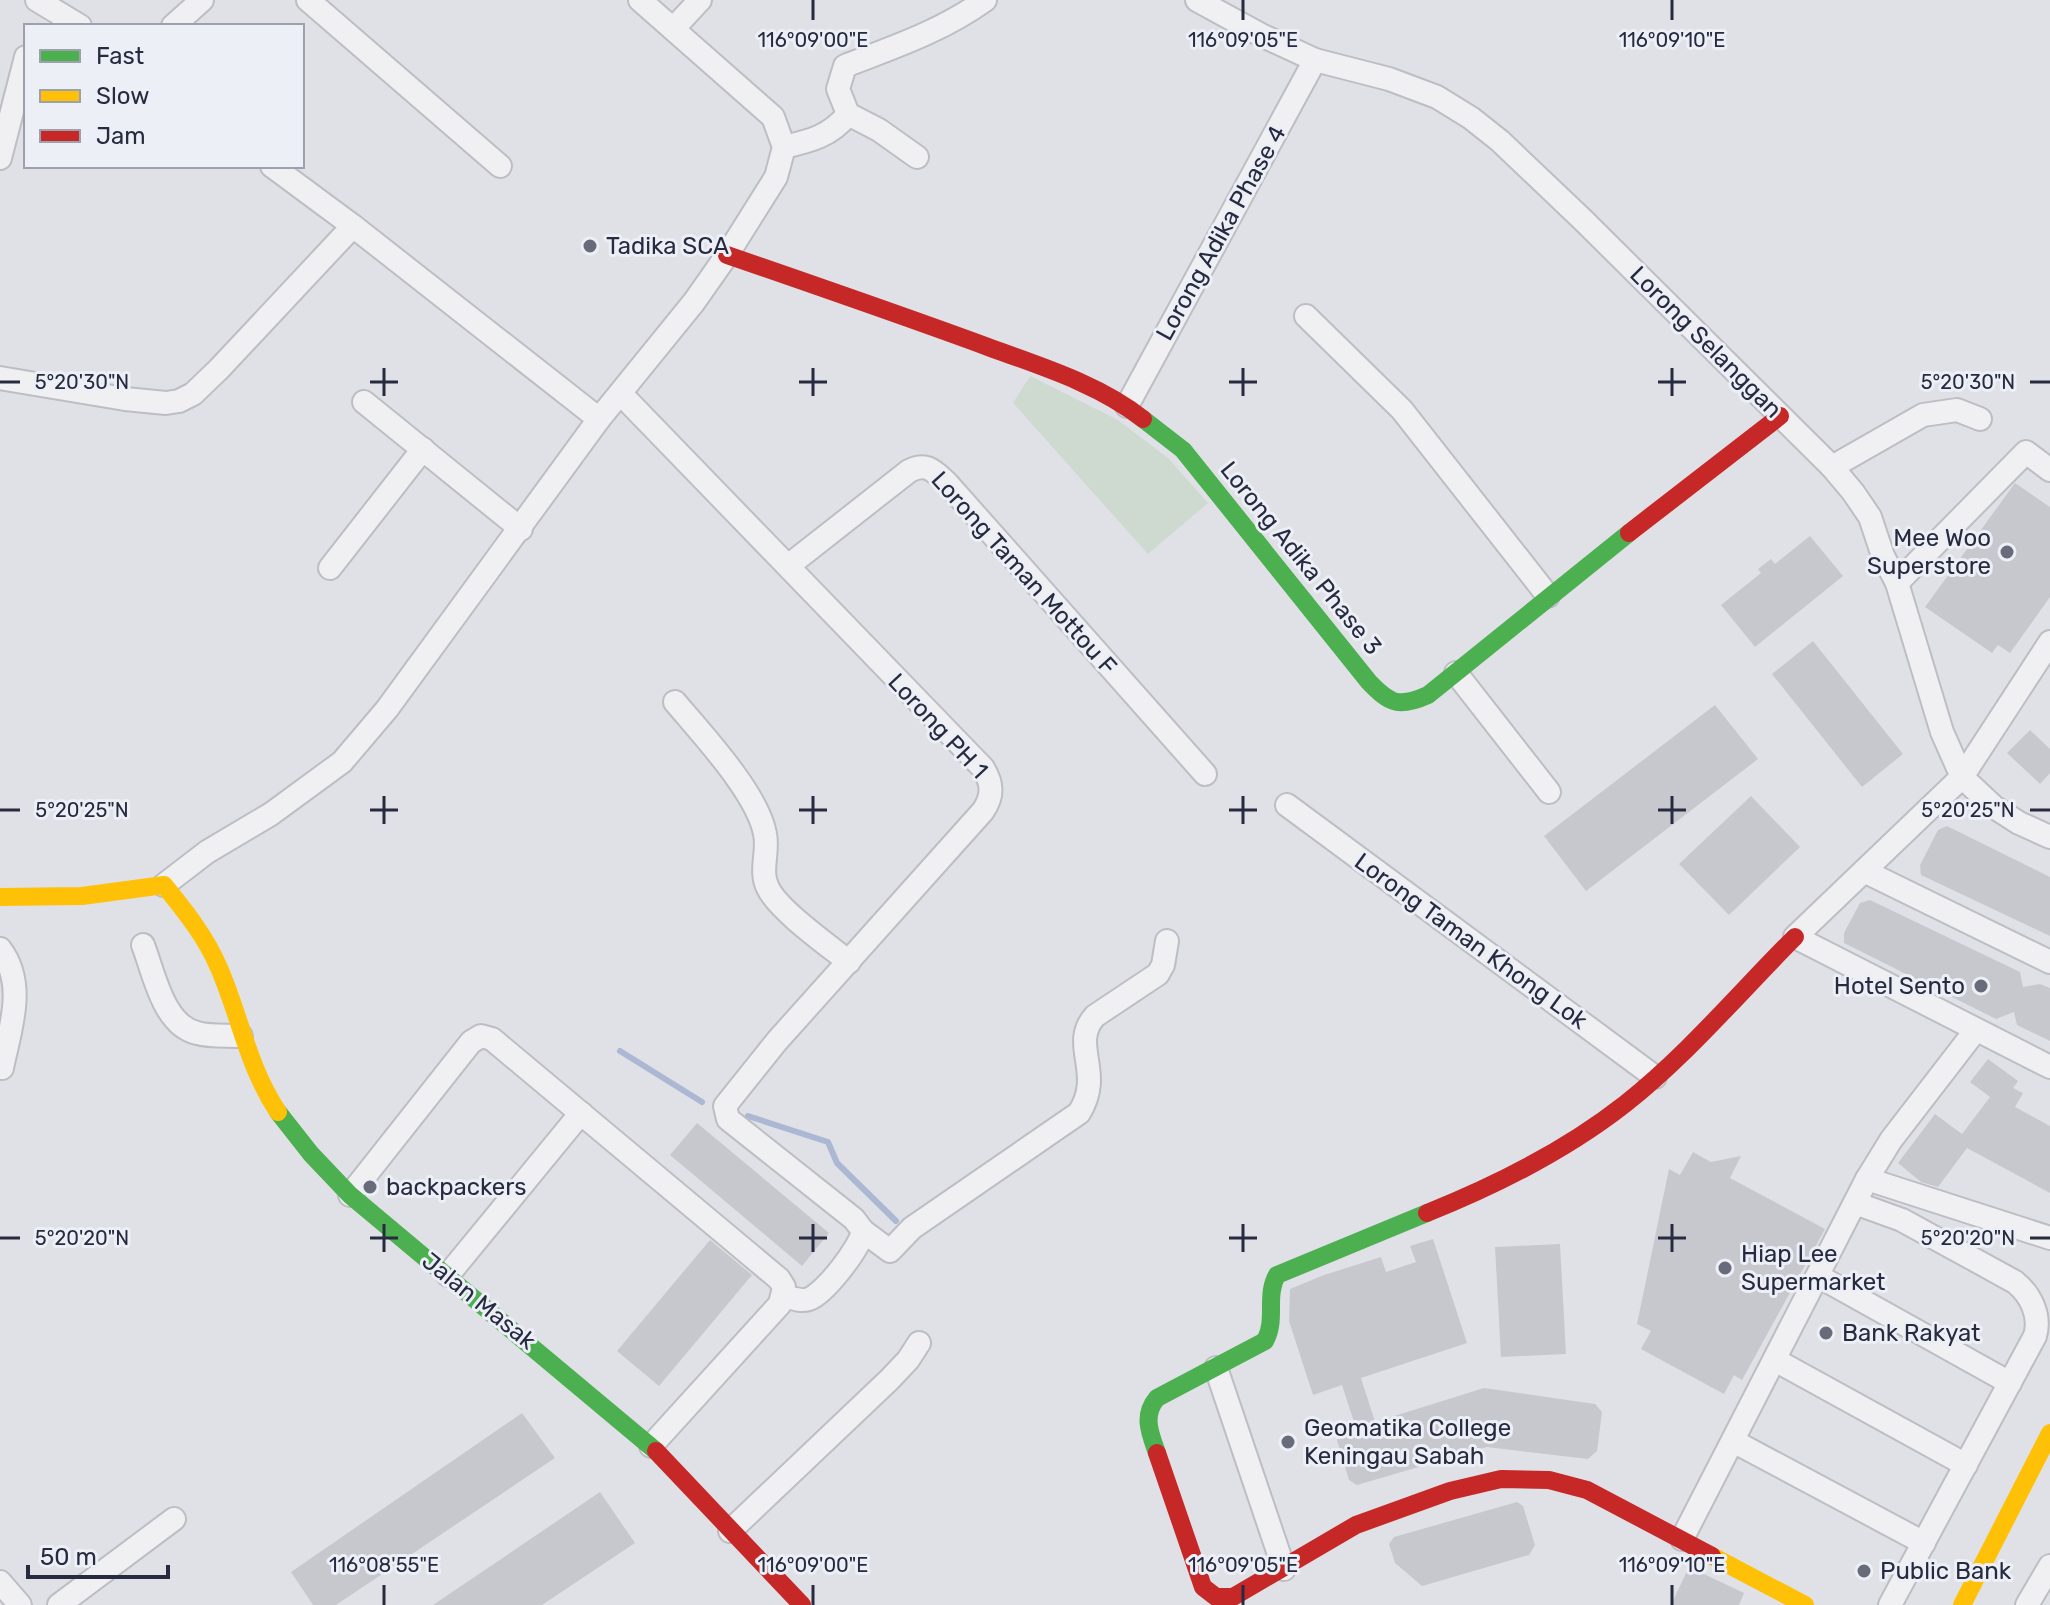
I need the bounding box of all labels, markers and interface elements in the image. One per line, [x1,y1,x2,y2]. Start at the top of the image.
legend [24,24,304,168]
text: 116°09'00"E [758,28,868,52]
text: 116°09'05"E [1188,28,1298,52]
text: 116°09'10"E [1619,28,1725,52]
text: Fast [96,42,144,70]
text: Slow [96,82,149,110]
street label: Lorong Adika Phase 4 [1150,121,1292,345]
text: Jam [96,122,146,150]
place label: Tadika SCA [606,232,729,260]
marker: Tadika SCA [581,237,599,255]
street label: Lorong Selanggan [1624,260,1788,424]
text: 5°20'30"N [35,370,129,394]
text: 5°20'30"N [1921,370,2015,394]
street label: Lorong Adika Phase 3 [1214,456,1388,660]
street label: Lorong Taman Mottou F [925,466,1123,680]
place label: Mee Woo Superstore [1867,524,1991,580]
marker: Mee Woo Superstore [1998,543,2016,561]
street label: Lorong PH 1 [882,668,994,784]
text: 5°20'25"N [35,798,129,822]
text: 5°20'25"N [1921,798,2015,822]
street label: Lorong Taman Khong Lok [1349,847,1593,1035]
place label: Hotel Sento [1834,972,1965,1000]
marker: Hotel Sento [1972,977,1990,995]
place label: backpackers [386,1173,527,1201]
marker: backpackers [361,1178,379,1196]
text: 5°20'20"N [35,1226,129,1250]
text: 5°20'20"N [1921,1226,2015,1250]
place label: Hiap Lee Supermarket [1741,1240,1886,1296]
street label: Jalan Masak [417,1247,542,1356]
marker: Hiap Lee Supermarket [1716,1259,1734,1277]
place label: Bank Rakyat [1842,1319,1981,1347]
marker: Bank Rakyat [1817,1324,1835,1342]
place label: Geomatika College Keningau Sabah [1304,1414,1511,1470]
marker: Geomatika College Keningau Sabah [1279,1433,1297,1451]
scale bar [28,1529,168,1579]
text: 50 m [40,1543,97,1571]
text: 116°08'55"E [329,1553,439,1577]
text: 116°09'00"E [758,1553,868,1577]
text: 116°09'05"E [1188,1553,1298,1577]
text: 116°09'10"E [1619,1553,1725,1577]
place label: Public Bank [1880,1557,2012,1585]
marker: Public Bank [1855,1562,1873,1580]

